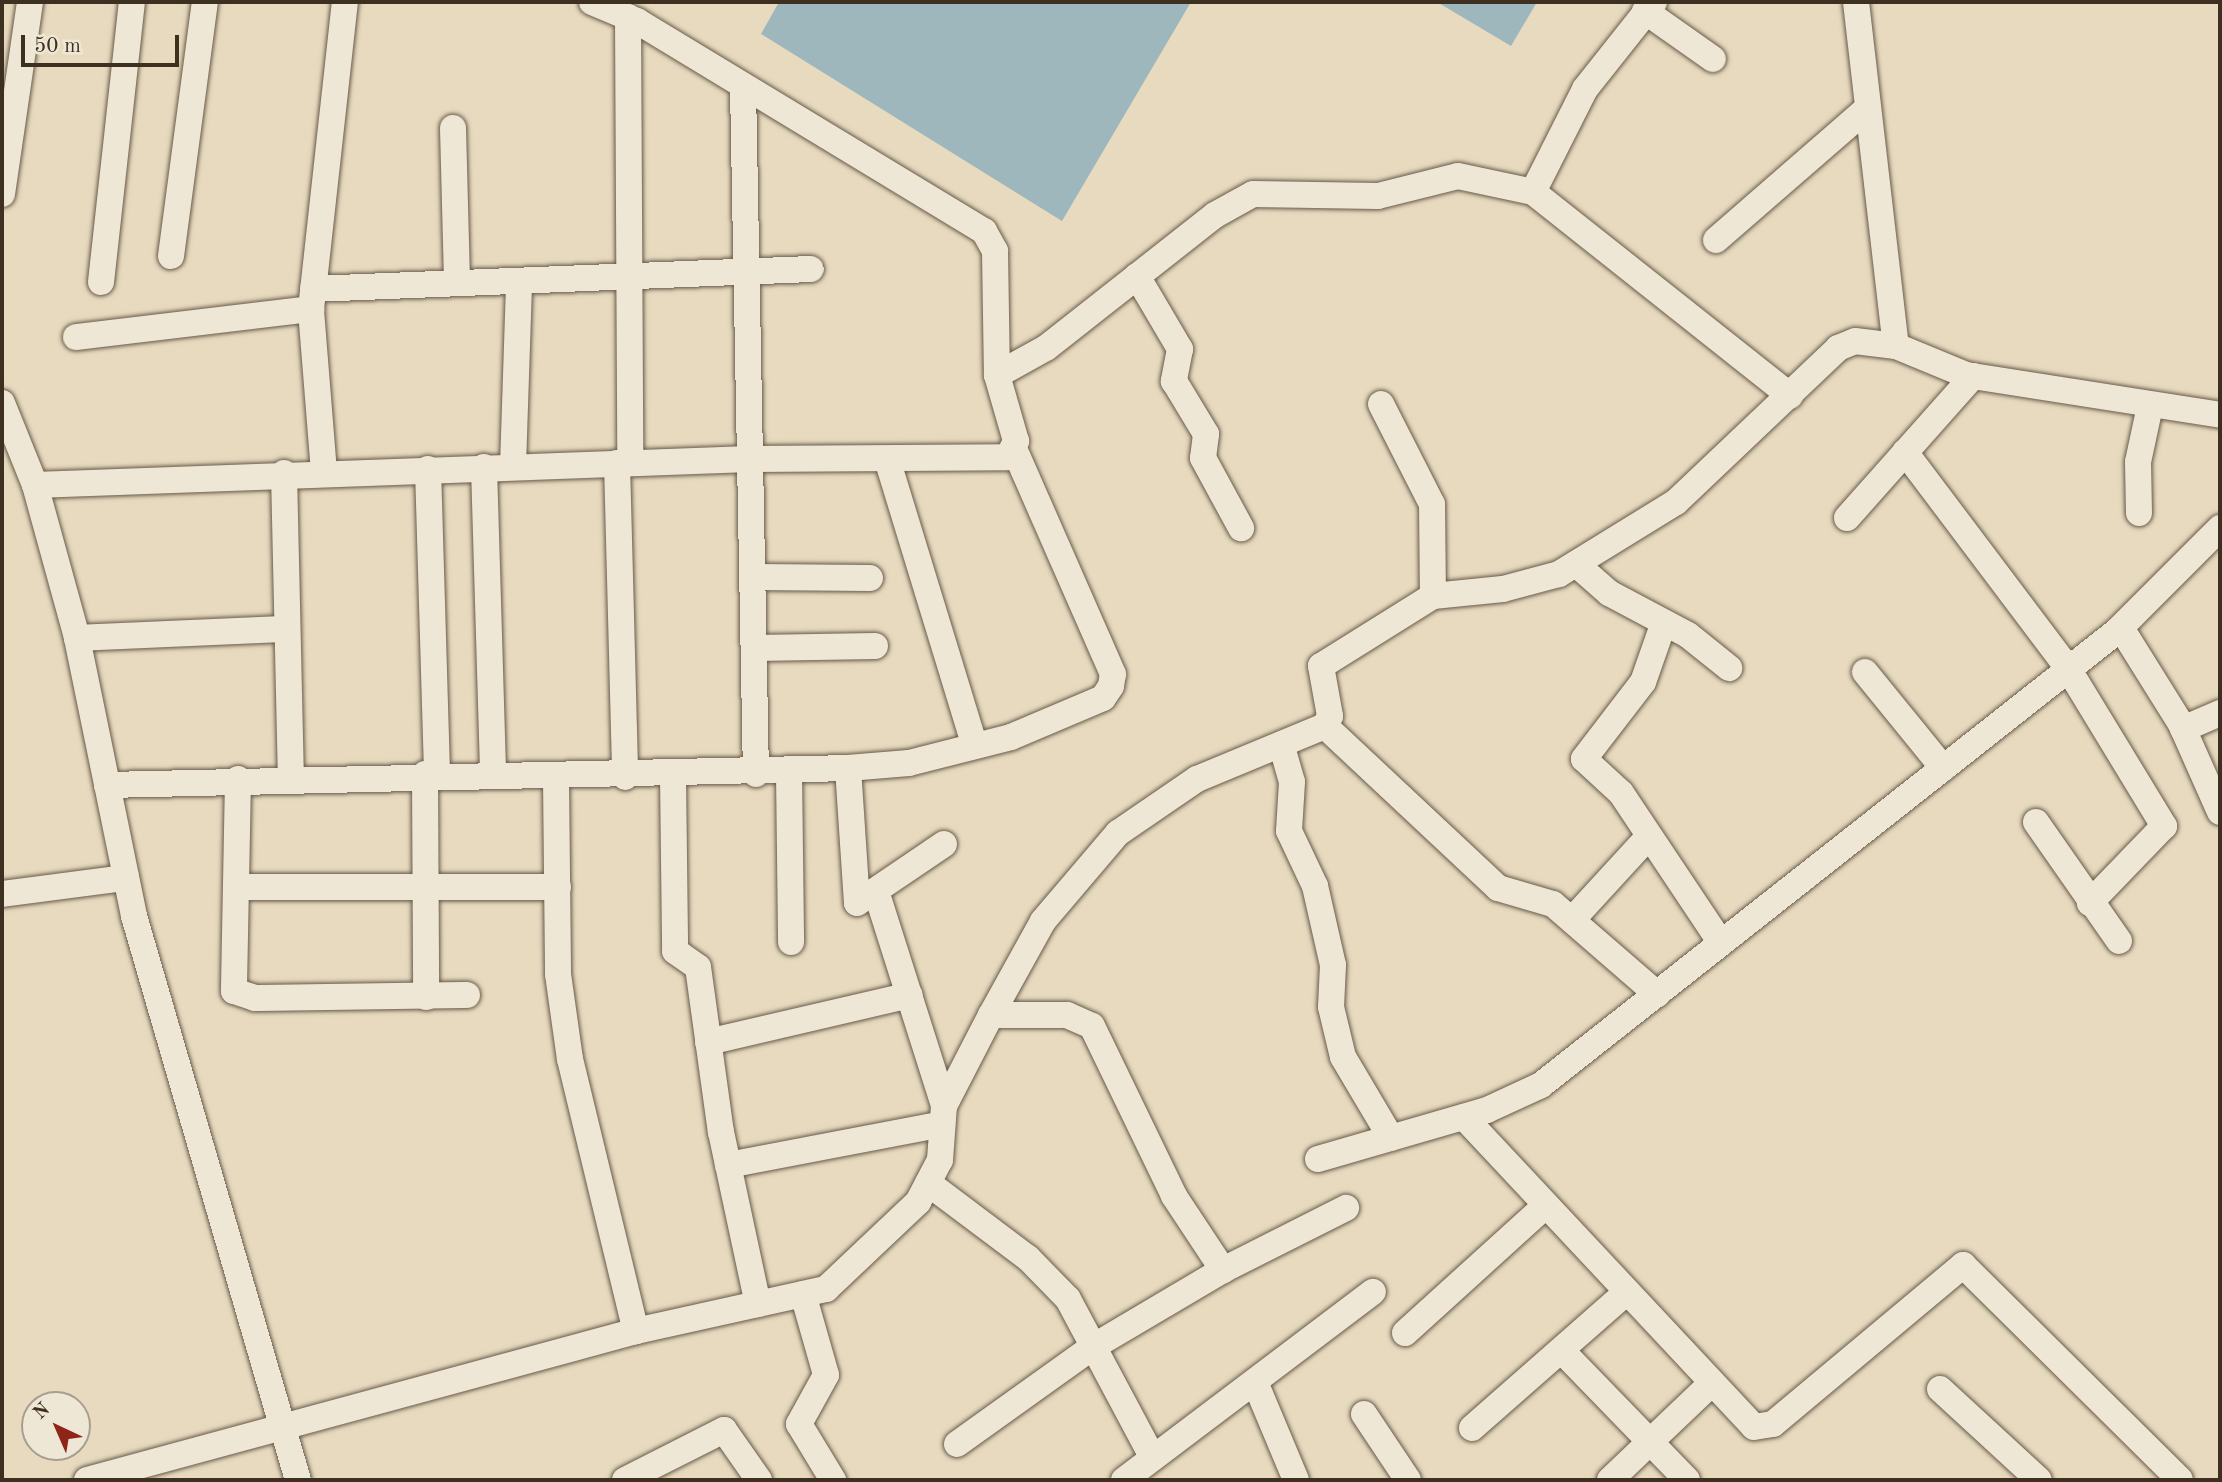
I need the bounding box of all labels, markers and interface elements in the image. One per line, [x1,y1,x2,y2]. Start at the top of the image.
scale bar [24,21,182,65]
text: 50 m [34,36,81,57]
north arrow [21,1391,91,1461]
text: N [31,1400,54,1424]

